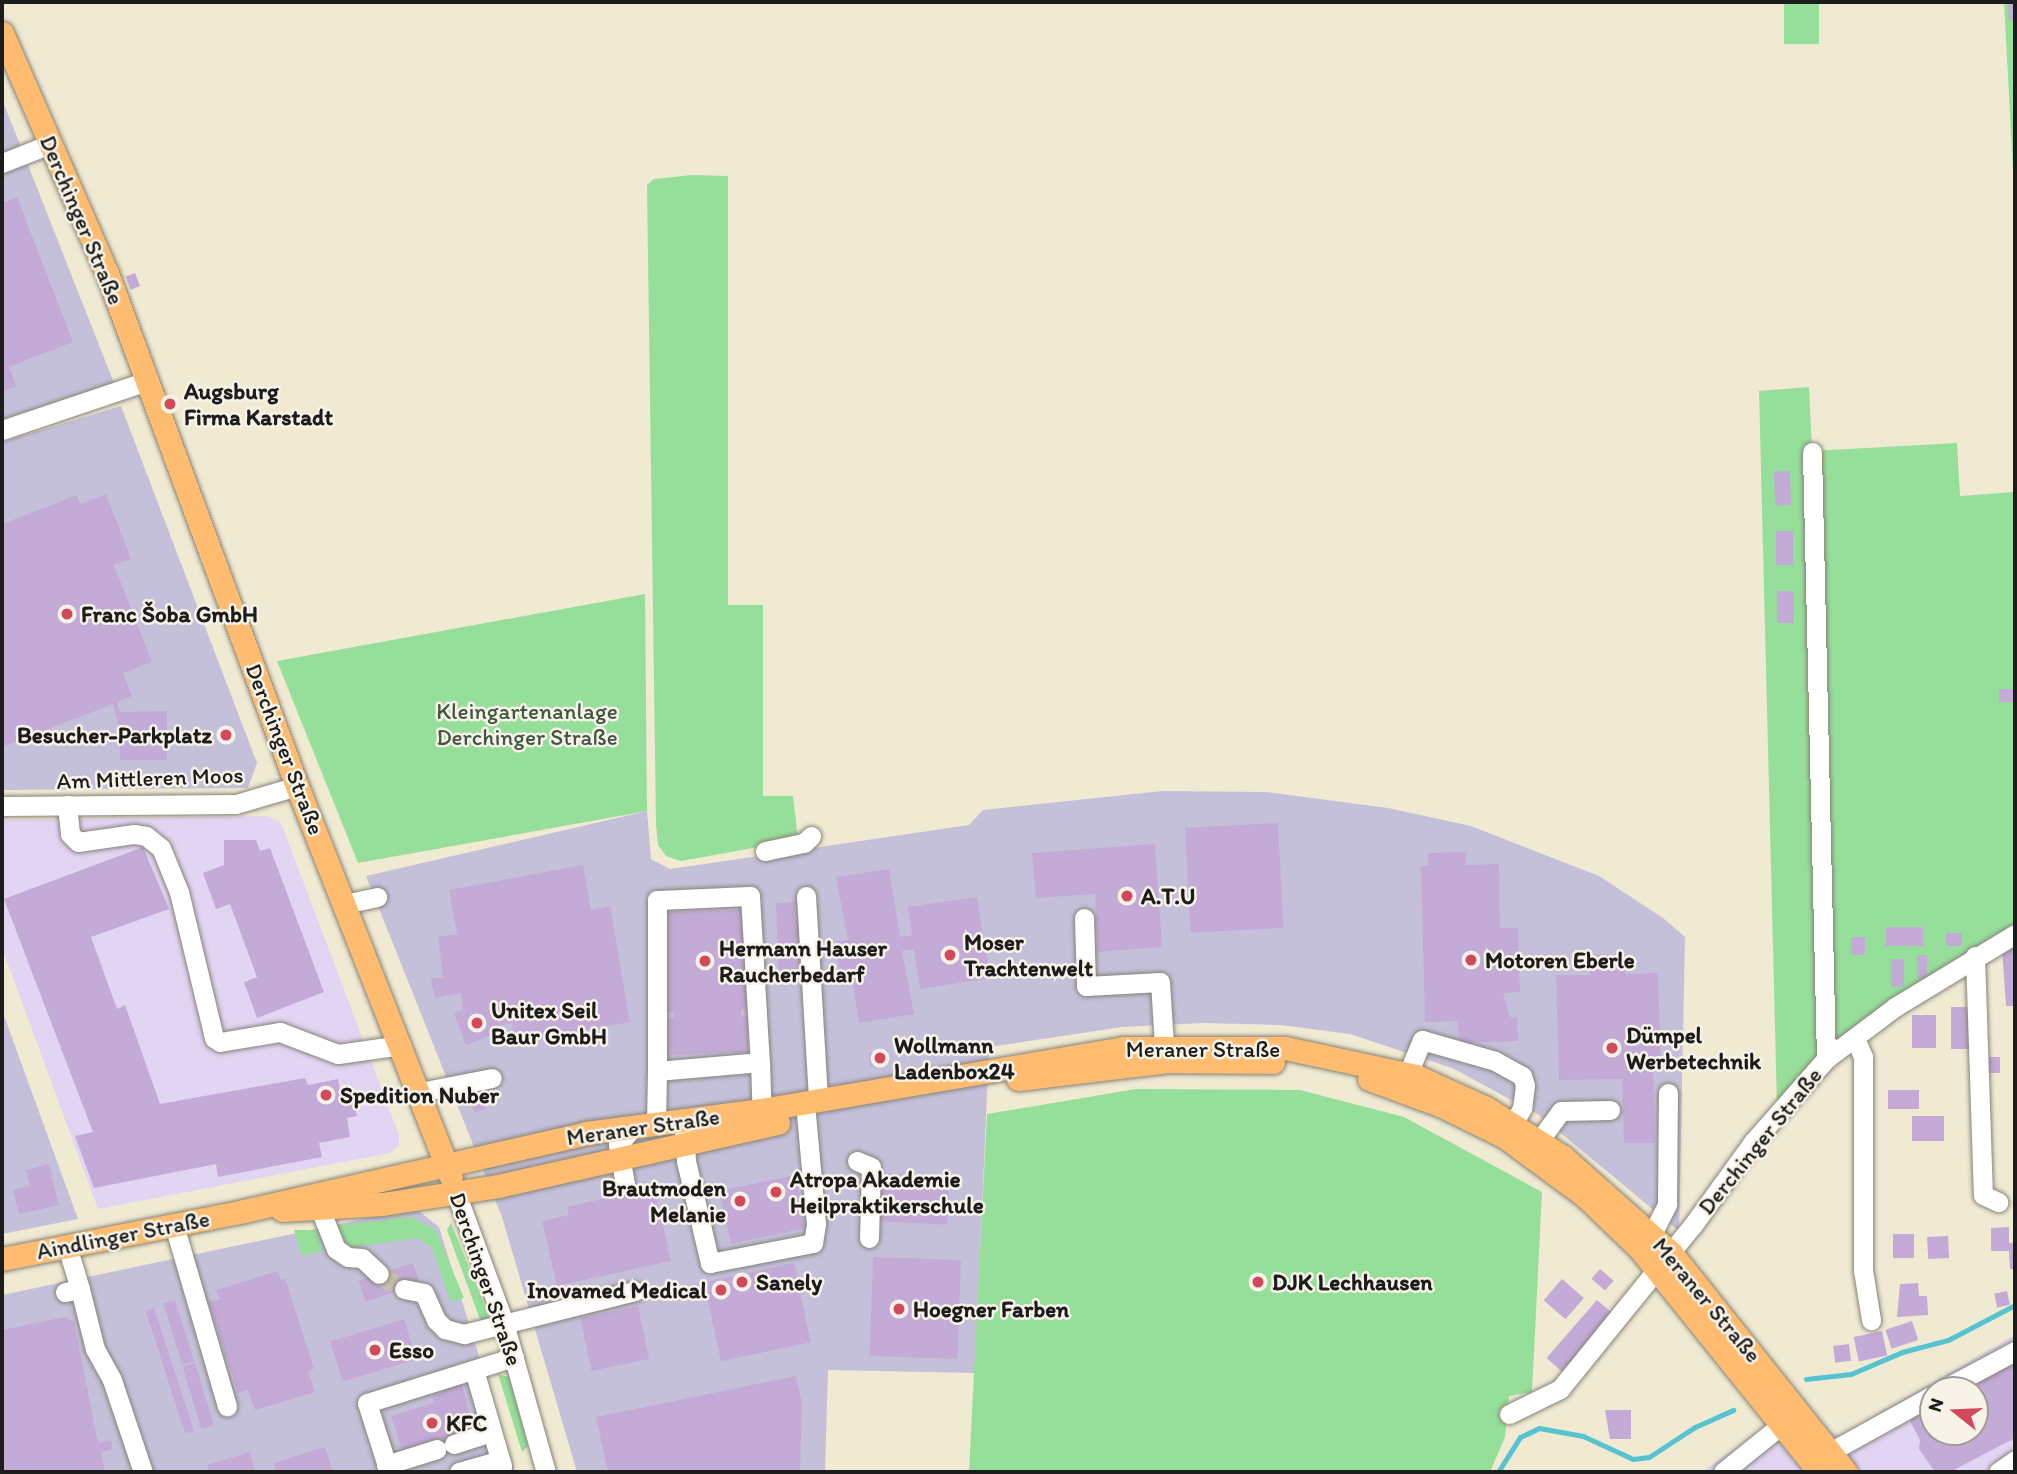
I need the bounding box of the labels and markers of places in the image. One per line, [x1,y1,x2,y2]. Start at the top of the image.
place label: Augsburg Firma Karstadt [184,377,333,431]
marker: Augsburg Firma Karstadt [162,396,178,412]
place label: Franc Šoba GmbH [81,600,258,628]
marker: Franc Šoba GmbH [59,606,75,622]
place label: Besucher-Parkplatz [17,721,212,749]
marker: Besucher-Parkplatz [218,727,234,743]
place label: A.T.U [1141,882,1195,910]
marker: A.T.U [1119,888,1135,904]
place label: Moser Trachtenwelt [964,928,1093,982]
place label: Hermann Hauser Raucherbedarf [719,934,887,988]
place label: Motoren Eberle [1485,946,1635,974]
marker: Moser Trachtenwelt [942,947,958,963]
marker: Motoren Eberle [1463,952,1479,968]
marker: Hermann Hauser Raucherbedarf [697,953,713,969]
place label: Unitex Seil Baur GmbH [491,996,608,1050]
marker: Unitex Seil Baur GmbH [469,1015,485,1031]
place label: Dümpel Werbetechnik [1626,1021,1761,1075]
place label: Wollmann Ladenbox24 [894,1031,1014,1085]
marker: Dümpel Werbetechnik [1604,1040,1620,1056]
marker: Wollmann Ladenbox24 [872,1050,888,1066]
place label: Spedition Nuber [340,1081,498,1109]
marker: Spedition Nuber [318,1087,334,1103]
place label: Atropa Akademie Heilpraktikerschule [790,1165,984,1219]
place label: Brautmoden Melanie [602,1174,726,1228]
marker: Atropa Akademie Heilpraktikerschule [768,1184,784,1200]
marker: Brautmoden Melanie [732,1193,748,1209]
place label: Sanely [756,1268,822,1296]
place label: DJK Lechhausen [1272,1268,1433,1296]
marker: Sanely [734,1274,750,1290]
marker: DJK Lechhausen [1250,1274,1266,1290]
place label: Inovamed Medical [527,1276,707,1304]
marker: Inovamed Medical [713,1282,729,1298]
place label: Hoegner Farben [913,1295,1069,1323]
marker: Hoegner Farben [891,1301,907,1317]
place label: Esso [389,1336,434,1364]
marker: Esso [367,1342,383,1358]
place label: KFC [446,1409,487,1437]
marker: KFC [424,1415,440,1431]

